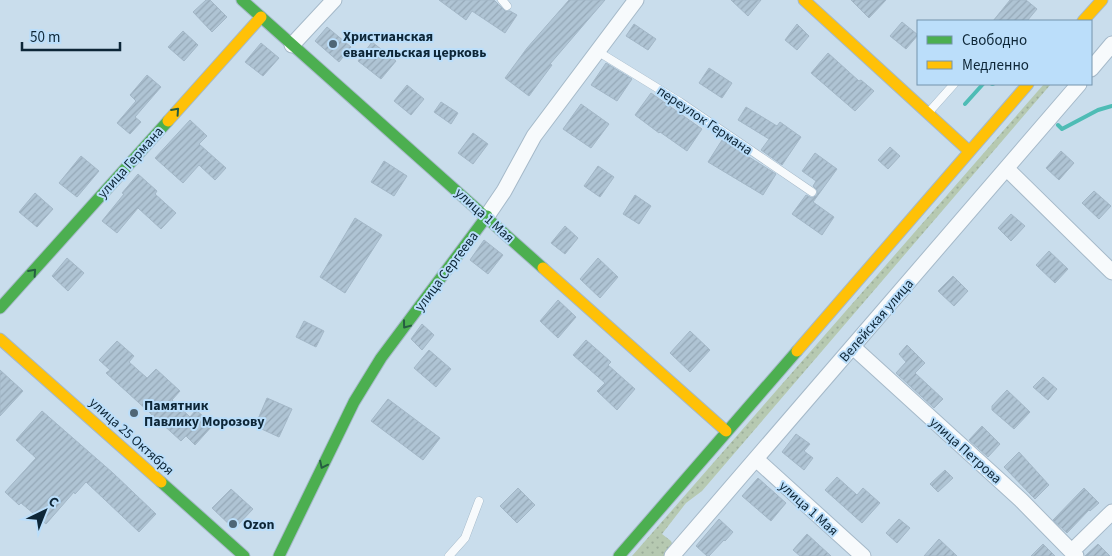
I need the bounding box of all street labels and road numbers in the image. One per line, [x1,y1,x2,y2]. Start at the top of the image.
street label: переулок Германа [653,81,756,160]
street label: улица Германа [93,122,168,203]
street label: улица 1 Мая [450,184,518,248]
street label: улица Сергеева [410,227,483,316]
street label: Велейская улица [835,275,919,367]
street label: улица 25 Октября [85,393,178,480]
street label: улица Петрова [925,413,1006,489]
street label: улица 1 Мая [774,477,842,541]

